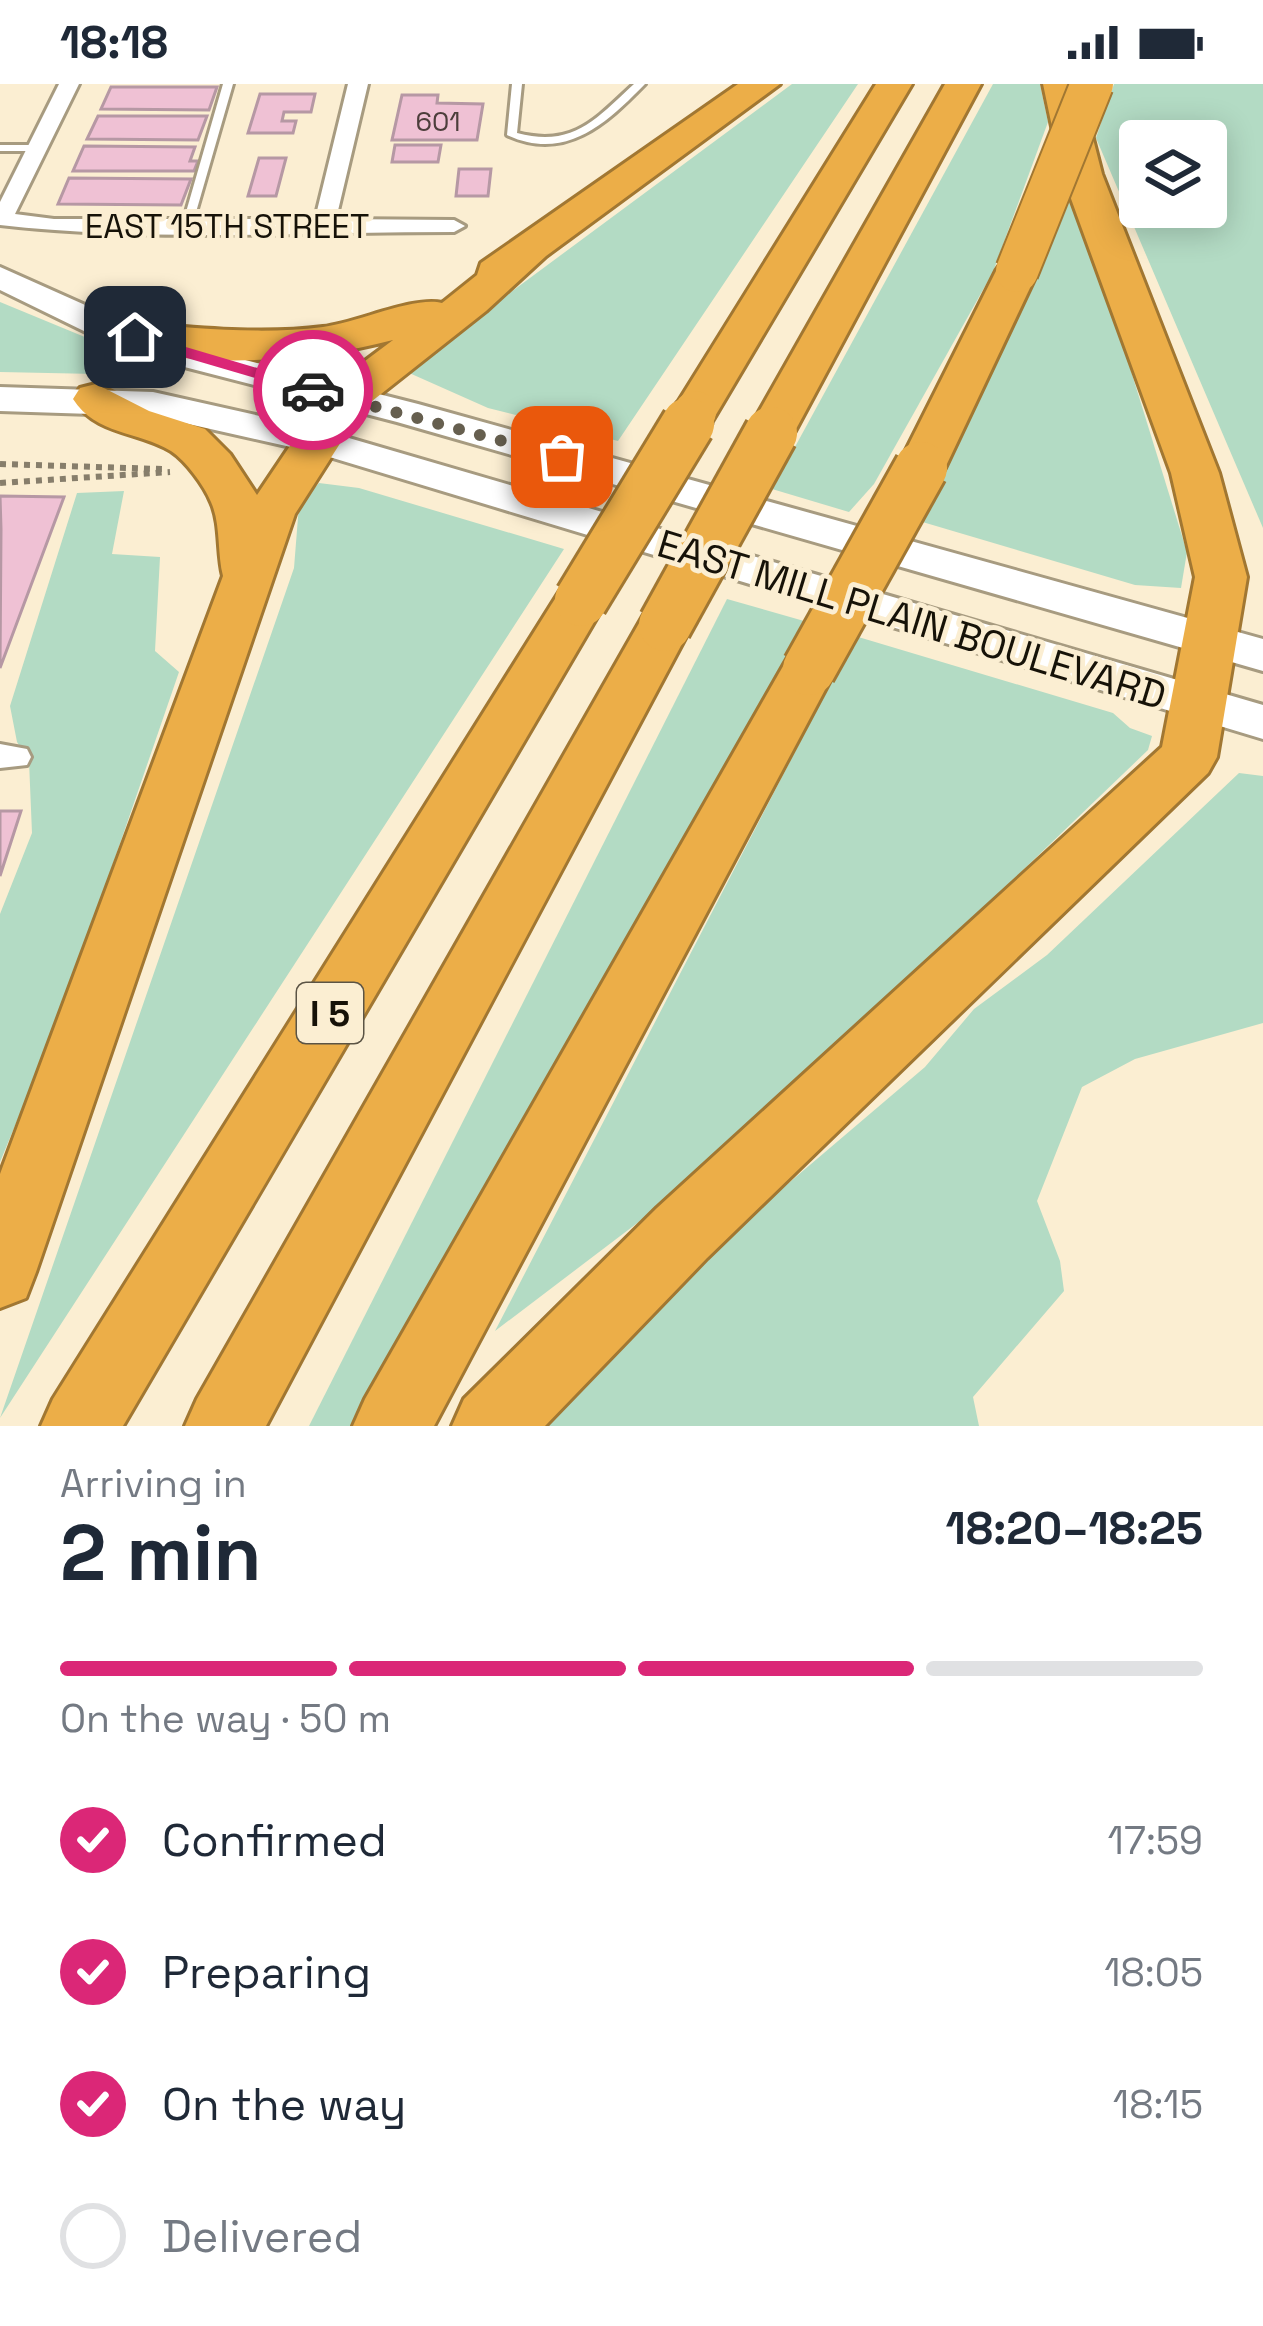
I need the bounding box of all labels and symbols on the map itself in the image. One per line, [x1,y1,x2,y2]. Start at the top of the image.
house number: 601 [415,104,461,139]
street label: EAST 15TH STREET [85,206,369,248]
pin [84,286,186,388]
courier [253,330,373,450]
pin [511,406,613,508]
street label: EAST MILL PLAIN BOULEVARD [652,519,1172,720]
road number: I 5 [297,983,363,1043]

